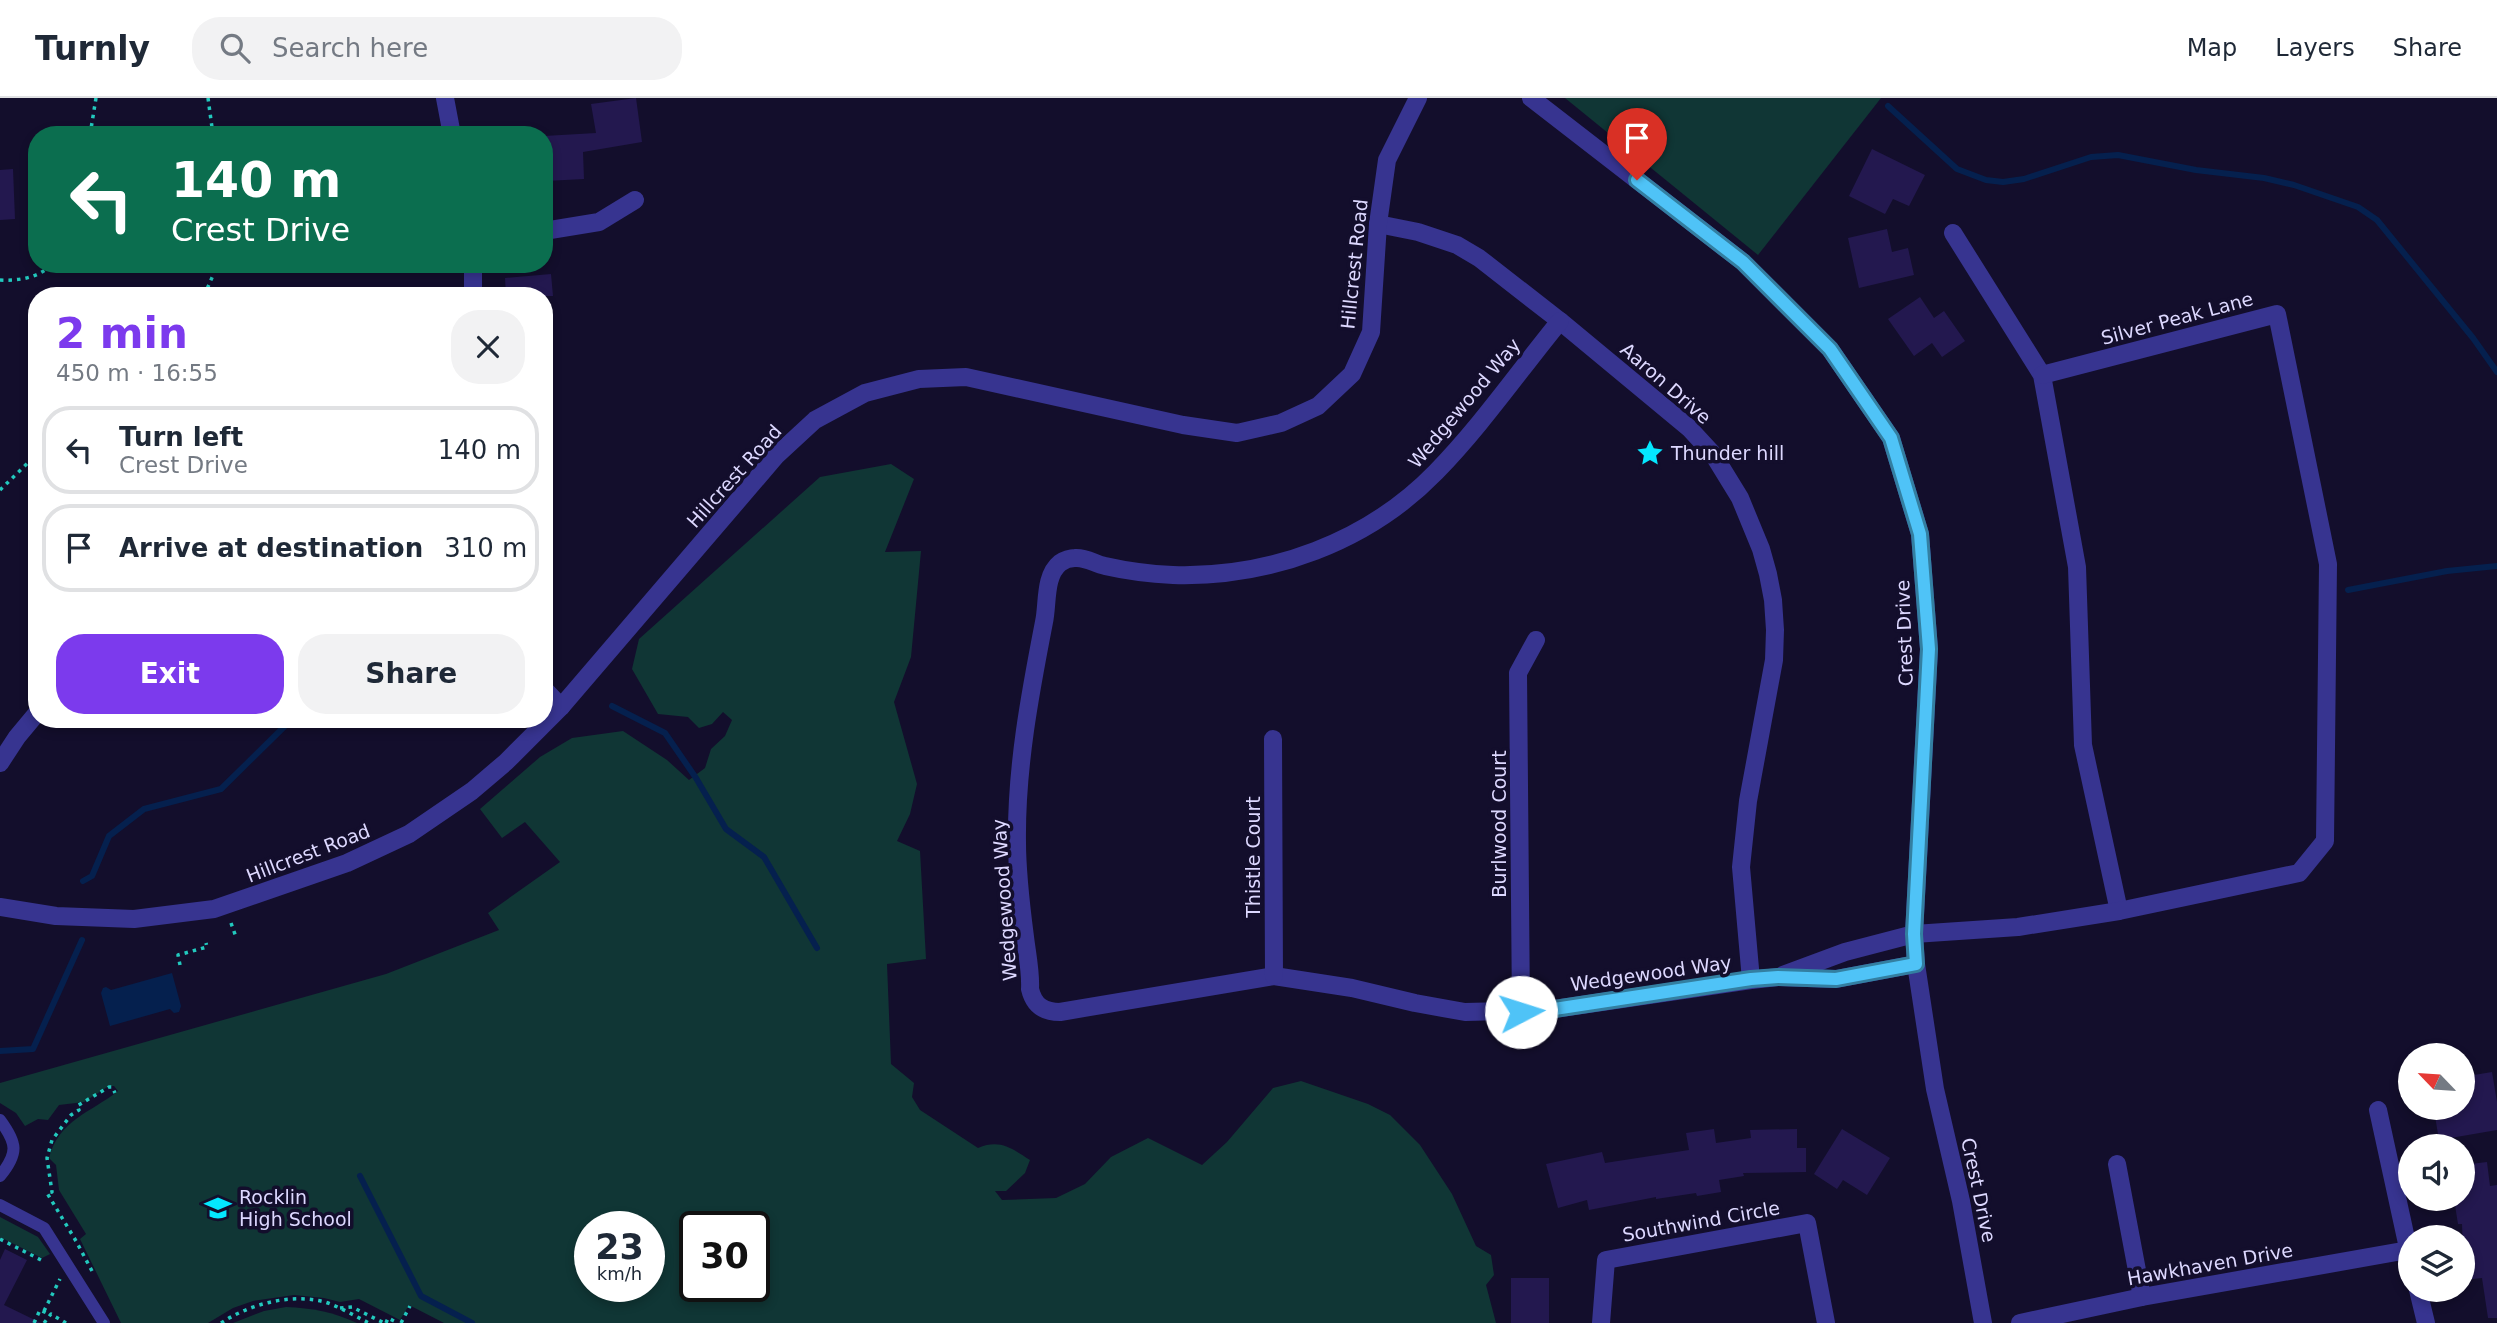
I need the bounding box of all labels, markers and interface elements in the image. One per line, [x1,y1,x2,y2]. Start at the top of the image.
search box [192,17,682,80]
text: Turnly [35,29,150,68]
icon: search [216,29,254,67]
text: Search here [272,33,428,63]
text: Map [2187,34,2237,62]
text: Layers [2275,34,2355,62]
text: Share [2393,34,2462,62]
pin [1607,108,1667,180]
icon: arrive [1618,119,1656,157]
text: 140 m [171,152,341,209]
icon: left [56,154,147,245]
street label: Hillcrest Road [1336,198,1372,330]
text: Crest Drive [171,211,350,249]
street label: Silver Peak Lane [2099,287,2255,349]
text: 2 min [56,309,188,358]
button: close [451,310,525,384]
street label: Wedgewood Way [1403,334,1525,472]
street label: Aaron Drive [1616,338,1716,428]
text: 450 m · 16:55 [56,360,218,386]
street label: Hillcrest Road [682,420,786,532]
text: Turn left [119,422,243,452]
icon: left [60,431,98,469]
text: 140 m [438,435,521,465]
place icon: Thunder hill [1635,438,1665,468]
place label: Thunder hill [1670,442,1784,464]
text: Crest Drive [119,452,248,478]
icon: arrive [60,529,98,567]
text: Arrive at destination [119,533,423,563]
text: 310 m [444,533,527,563]
street label: Crest Drive [1891,579,1917,687]
button: Exit [56,634,284,714]
button: Share [298,634,525,714]
street label: Burlwood Court [1488,750,1510,898]
street label: Thistle Court [1242,796,1264,919]
street label: Wedgewood Way [987,818,1021,982]
street label: Hillcrest Road [243,819,373,887]
street label: Wedgewood Way [1569,951,1733,995]
position arrow [1484,975,1558,1049]
north arrow [2398,1043,2474,1120]
map controls [2398,1043,2475,1302]
button: sound [2398,1134,2475,1211]
street label: Crest Drive [1957,1136,2001,1244]
place label: Rocklin High School [239,1186,352,1230]
school or university icon: Rocklin High School [203,1193,233,1223]
street label: Southwind Circle [1621,1196,1781,1246]
speed limit sign: 30 [679,1211,770,1302]
button: layers [2398,1225,2475,1302]
text: 23 [595,1227,644,1267]
street label: Hawkhaven Drive [2125,1239,2295,1289]
text: km/h [597,1263,642,1284]

